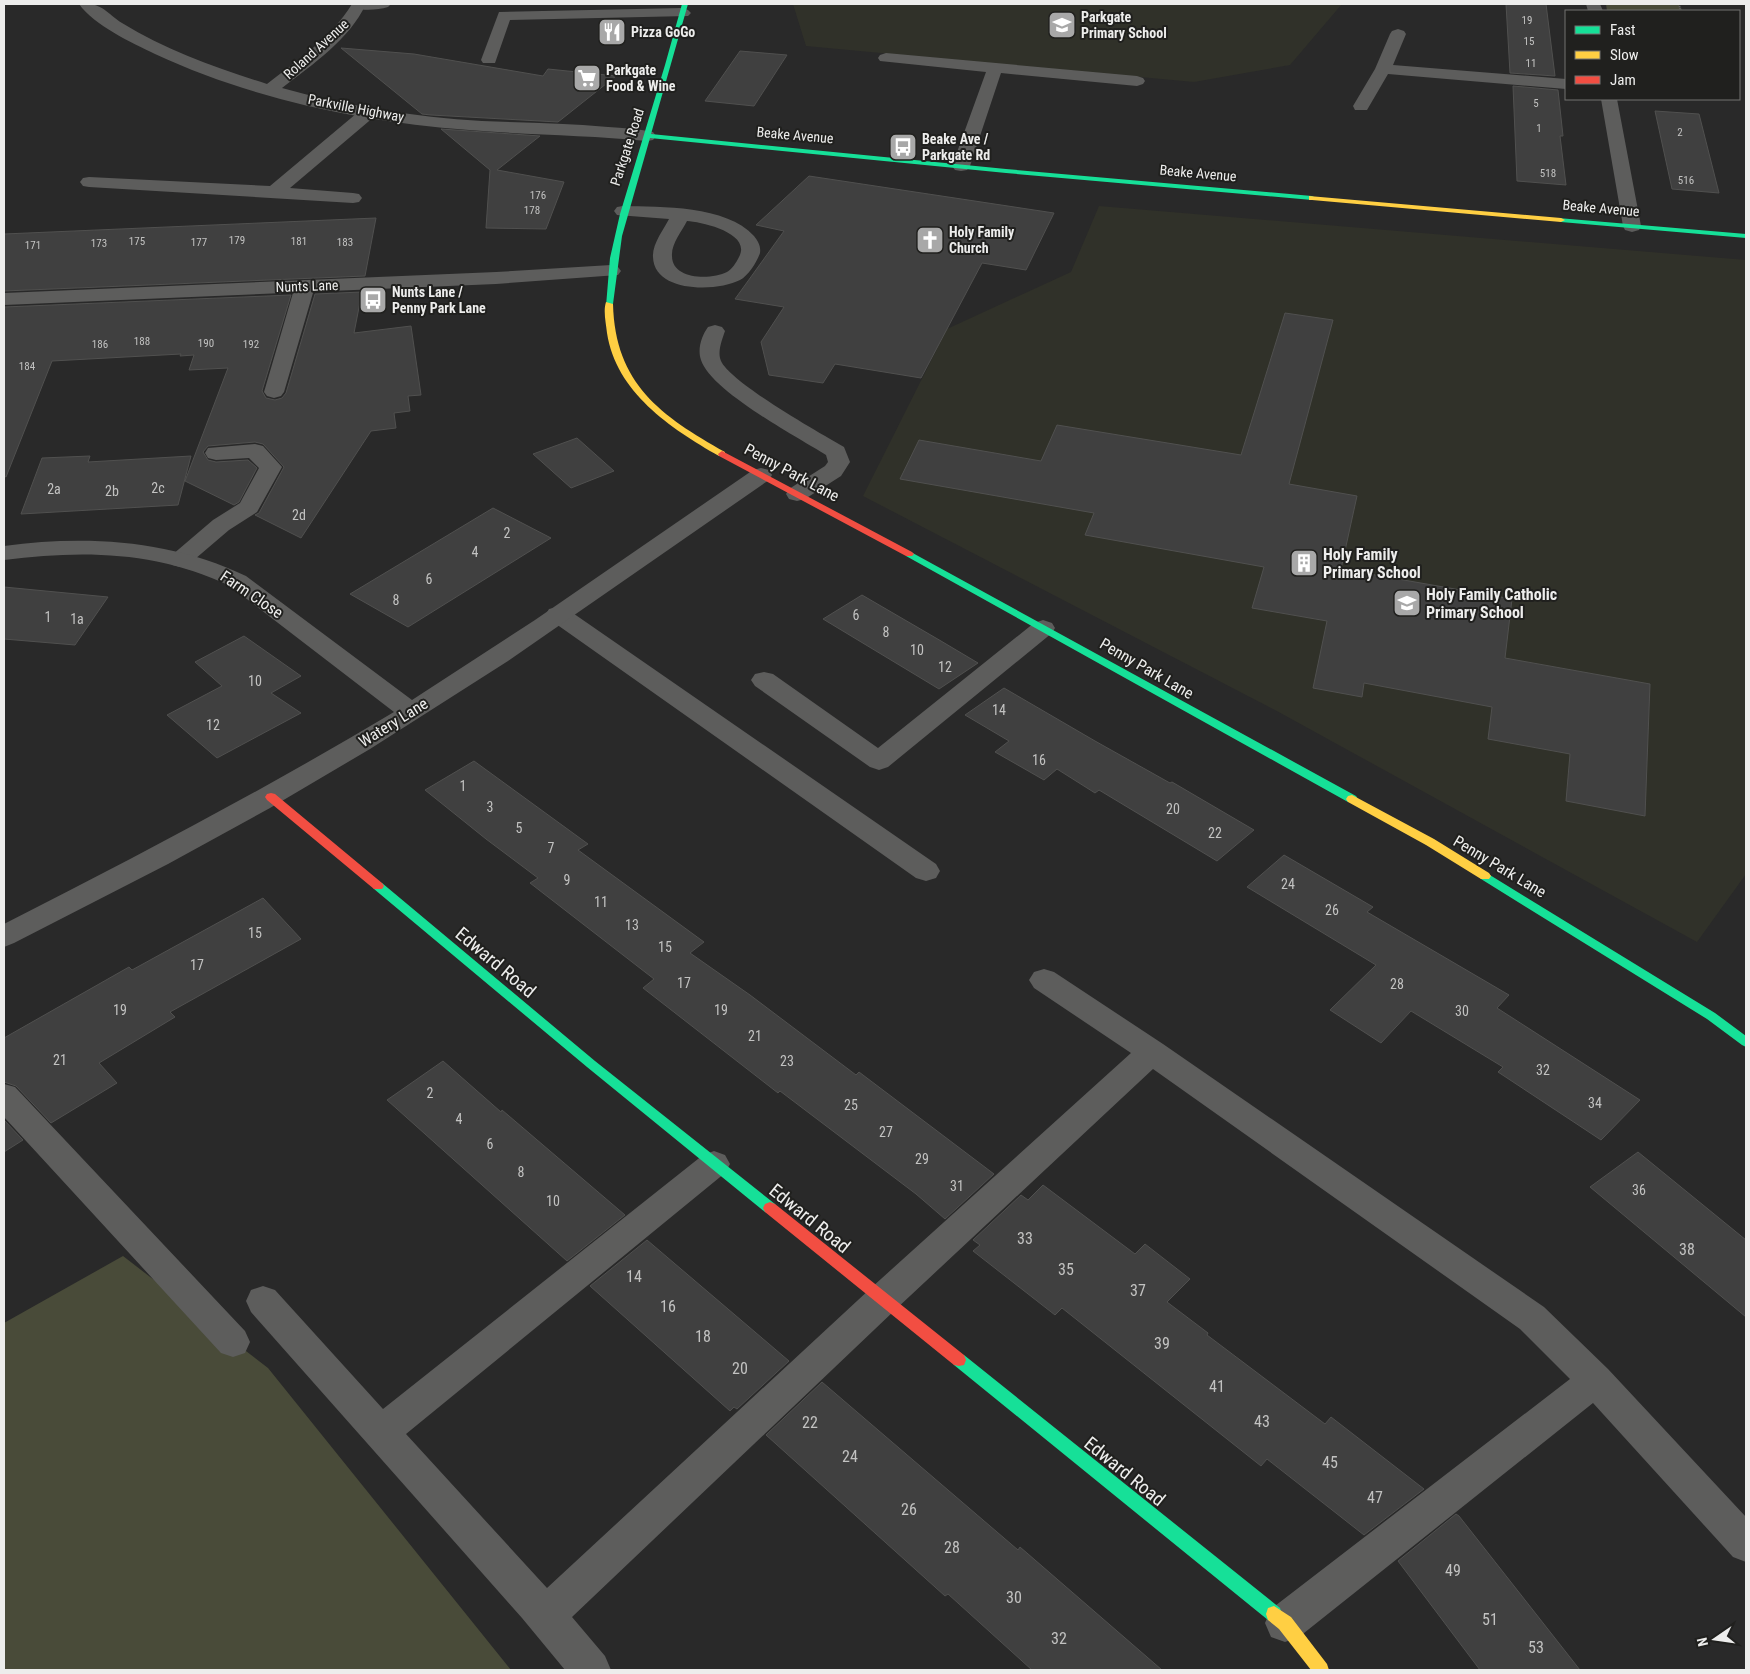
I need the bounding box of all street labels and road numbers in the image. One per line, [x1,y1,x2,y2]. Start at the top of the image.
street label: Roland Avenue [280,15,352,82]
street label: Parkville Highway [307,91,406,125]
street label: Parkgate Road [607,106,647,188]
street label: Beake Avenue [756,124,835,146]
street label: Beake Avenue [1159,162,1238,184]
street label: Beake Avenue [1562,197,1641,219]
street label: Nunts Lane [275,277,339,295]
street label: Penny Park Lane [741,439,843,505]
street label: Farm Close [217,567,287,622]
street label: Penny Park Lane [1097,634,1197,703]
street label: Watery Lane [355,694,431,751]
street label: Penny Park Lane [1450,831,1550,902]
street label: Edward Road [451,922,540,1003]
street label: Edward Road [764,1179,855,1258]
street label: Edward Road [1079,1432,1170,1511]

